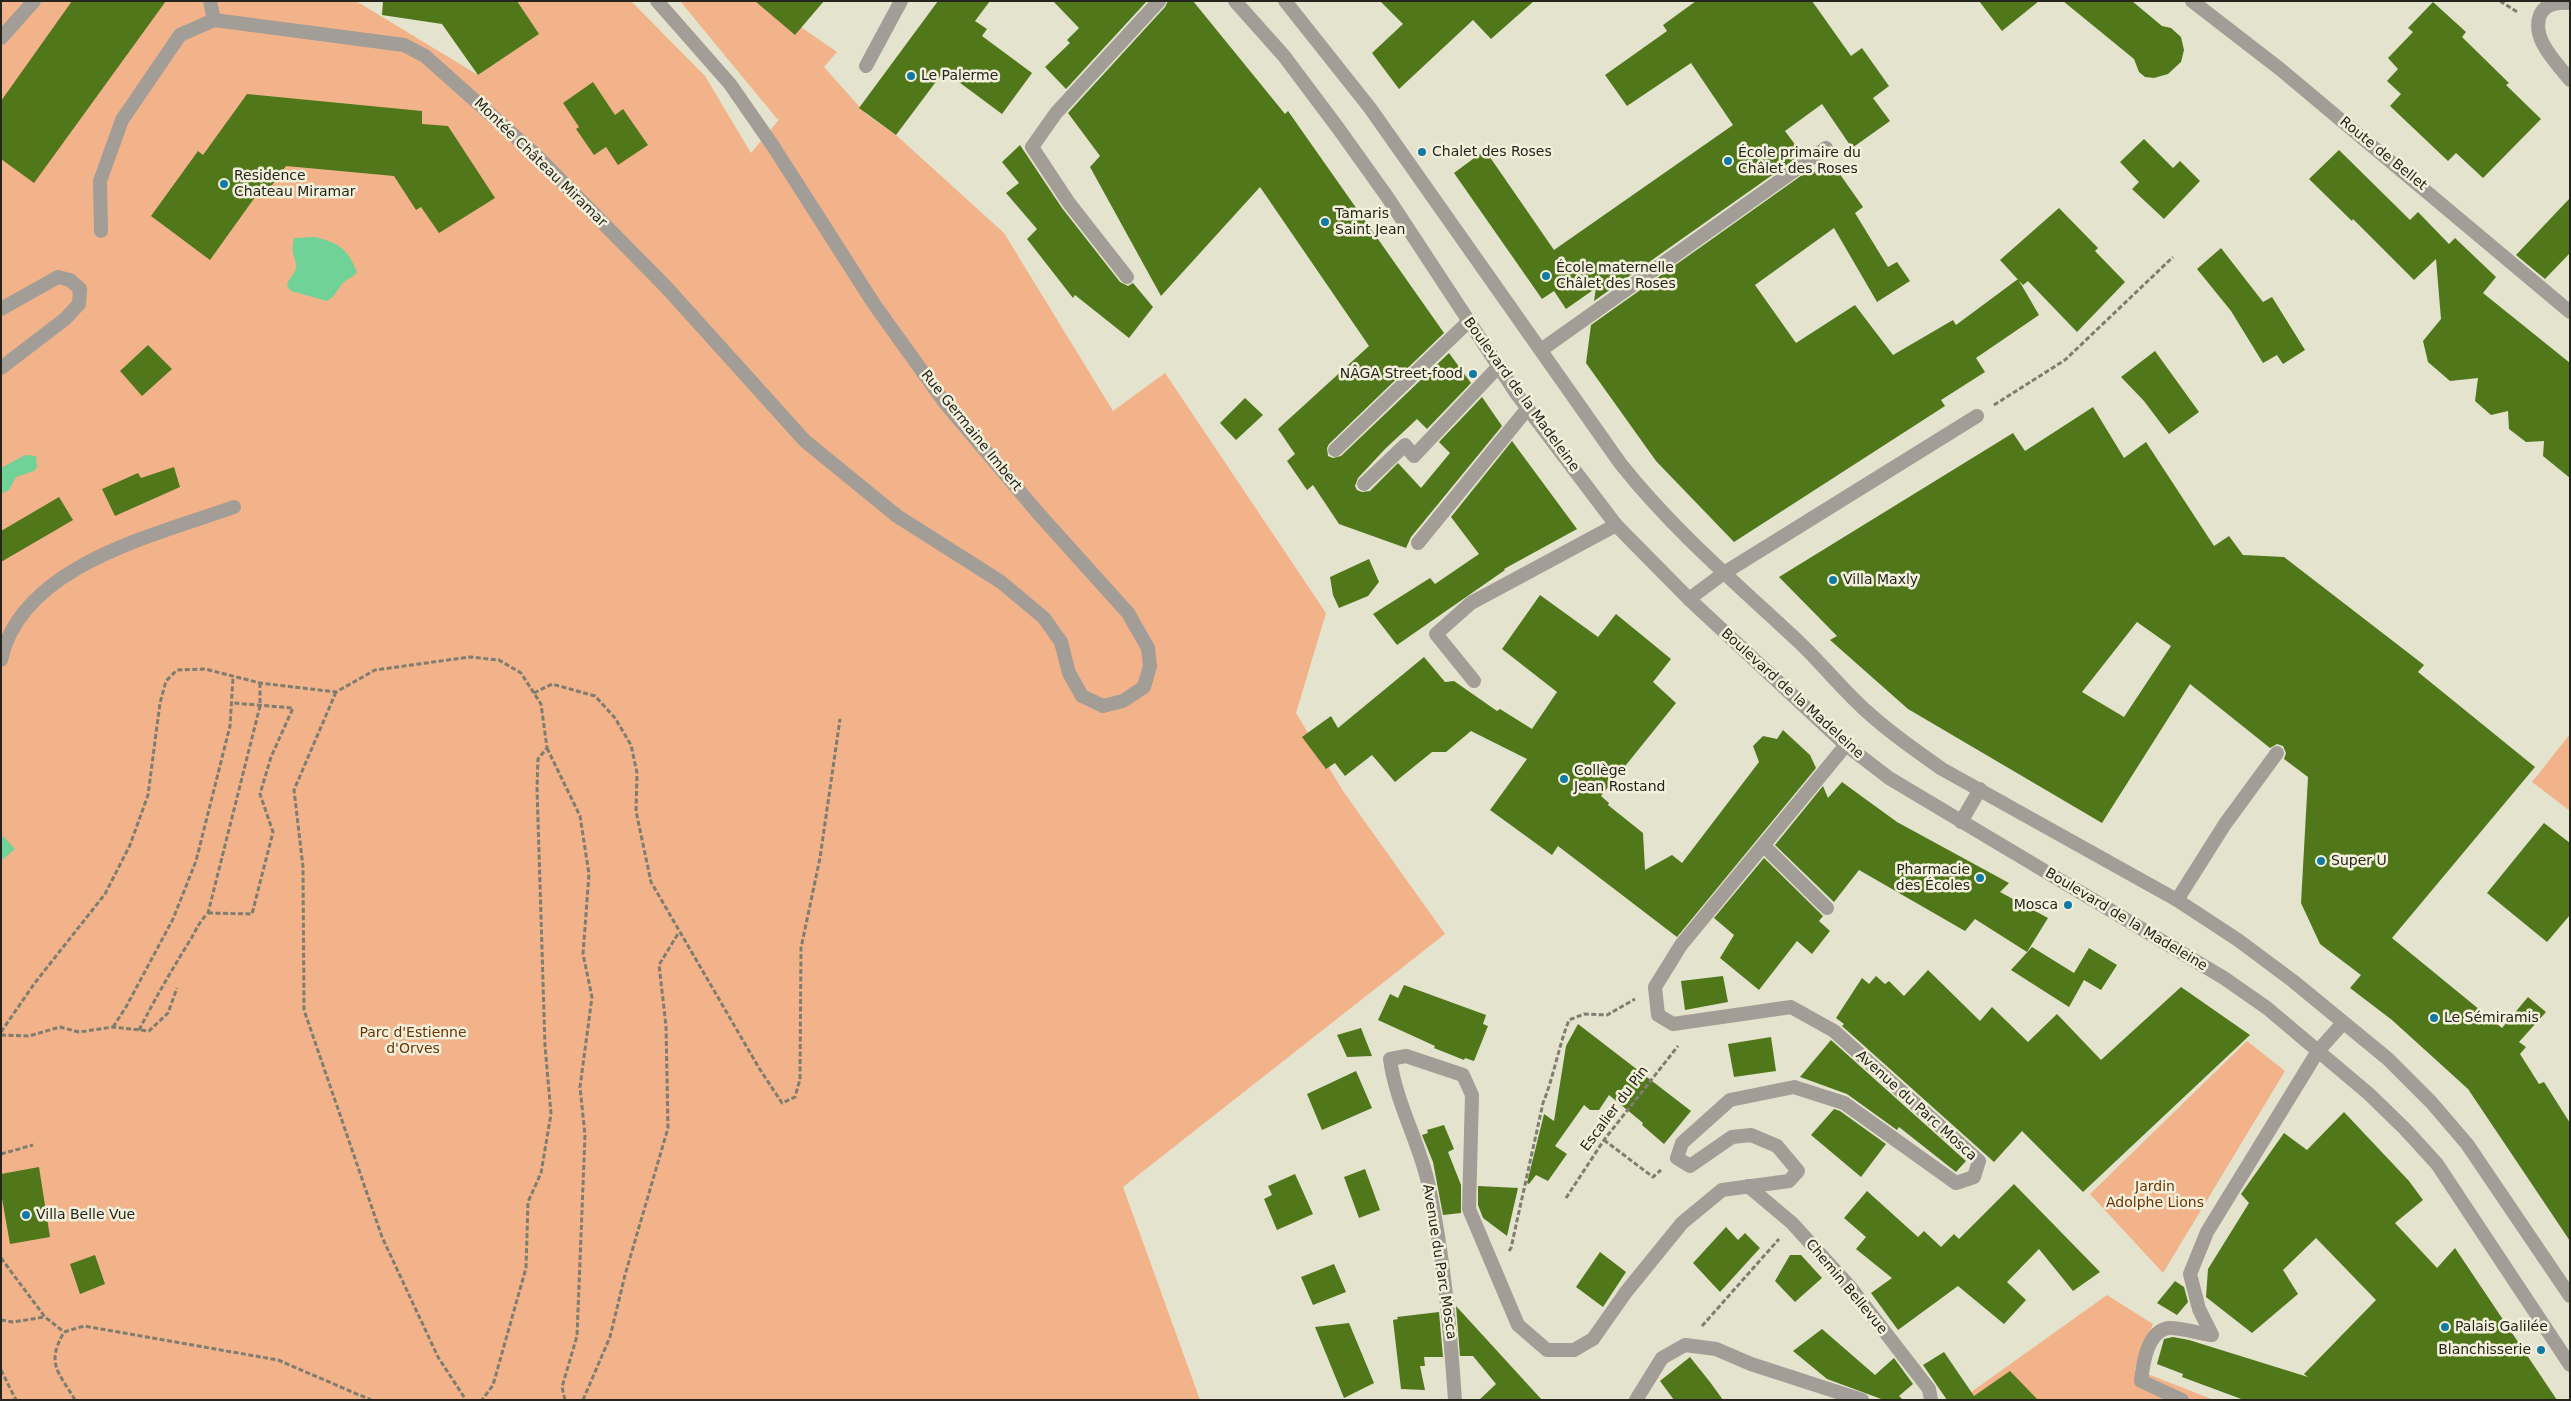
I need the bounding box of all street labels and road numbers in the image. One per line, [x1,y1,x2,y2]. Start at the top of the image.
street label: Montée Château Miramar [470,95,610,231]
street label: Route de Bellet [2336,114,2430,194]
street label: Boulevard de la Madeleine [1459,315,1583,475]
street label: Rue Germaine Imbert [917,367,1025,495]
street label: Boulevard de la Madeleine [1717,625,1867,763]
street label: Boulevard de la Madeleine [2042,865,2210,975]
street label: Avenue du Parc Mosca [1852,1047,1980,1165]
street label: Escalier du Pin [1578,1063,1652,1155]
street label: Avenue du Parc Mosca [1418,1183,1460,1341]
street label: Chemin Bellevue [1801,1236,1891,1338]

